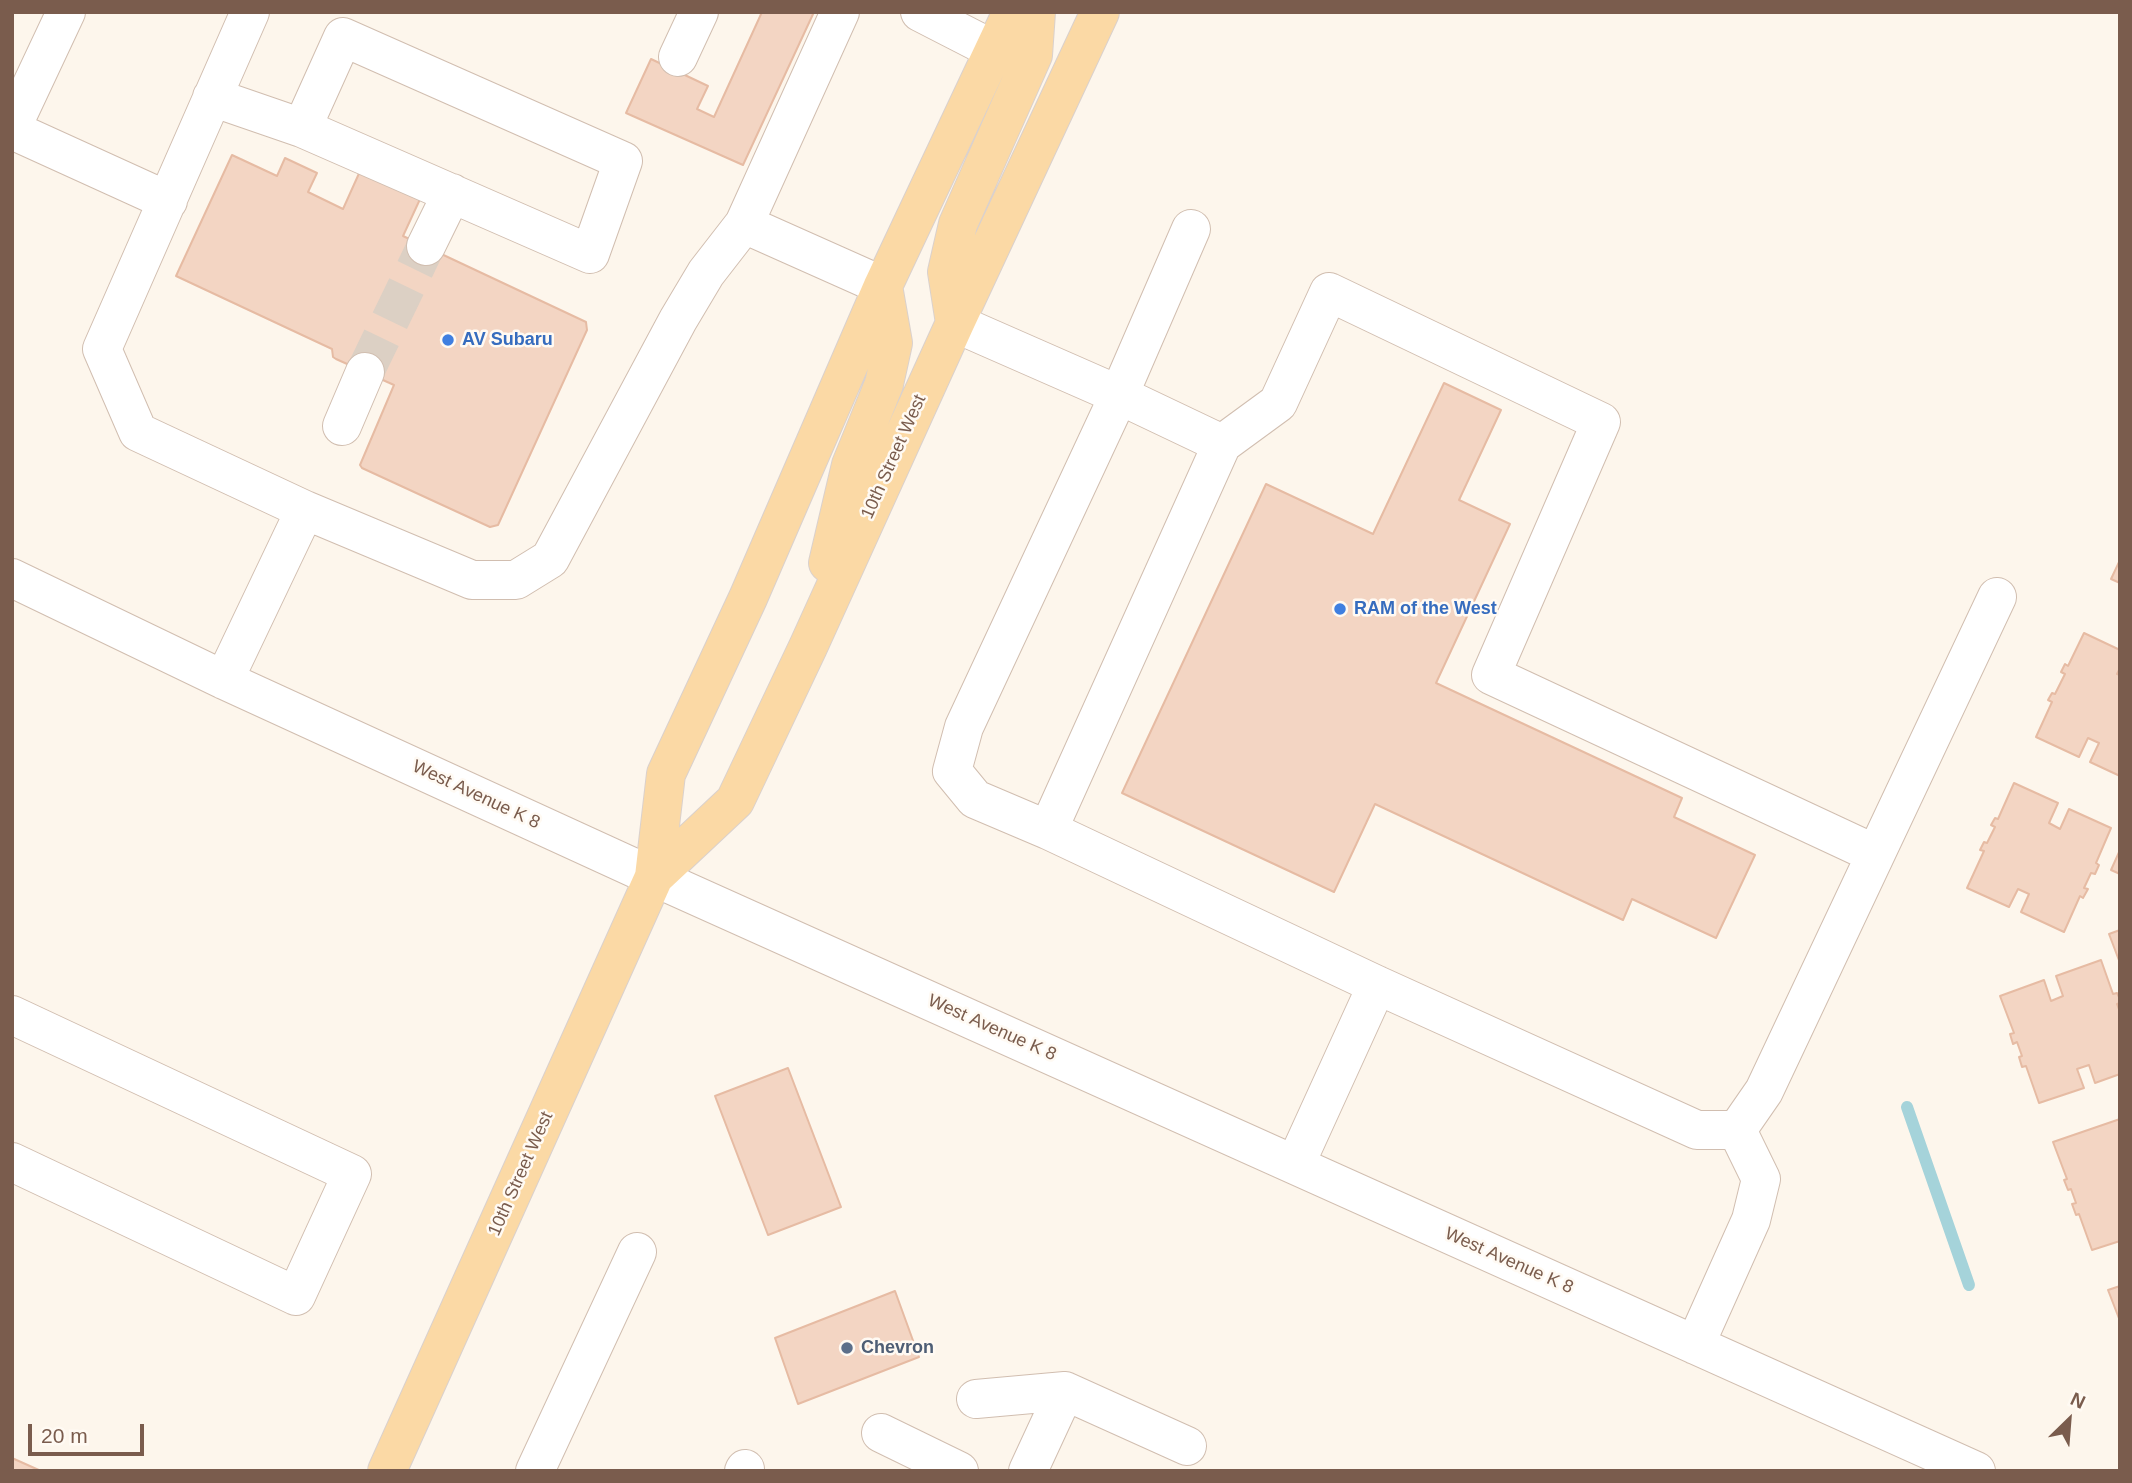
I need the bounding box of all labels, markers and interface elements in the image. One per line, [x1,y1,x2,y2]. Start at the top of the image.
place label: AV Subaru [462,329,553,351]
marker: AV Subaru [440,332,456,348]
street label: 10th Street West [857,392,931,522]
place label: RAM of the West [1354,598,1497,620]
marker: RAM of the West [1332,601,1348,617]
street label: West Avenue K 8 [409,756,543,834]
street label: West Avenue K 8 [924,990,1060,1066]
street label: 10th Street West [484,1109,558,1239]
street label: West Avenue K 8 [1441,1223,1577,1299]
place label: Chevron [861,1337,934,1359]
marker: Chevron [839,1340,855,1356]
north arrow [2034,1385,2104,1455]
text: N [2067,1388,2089,1413]
scale bar [32,1410,147,1454]
text: 20 m [41,1424,88,1447]

